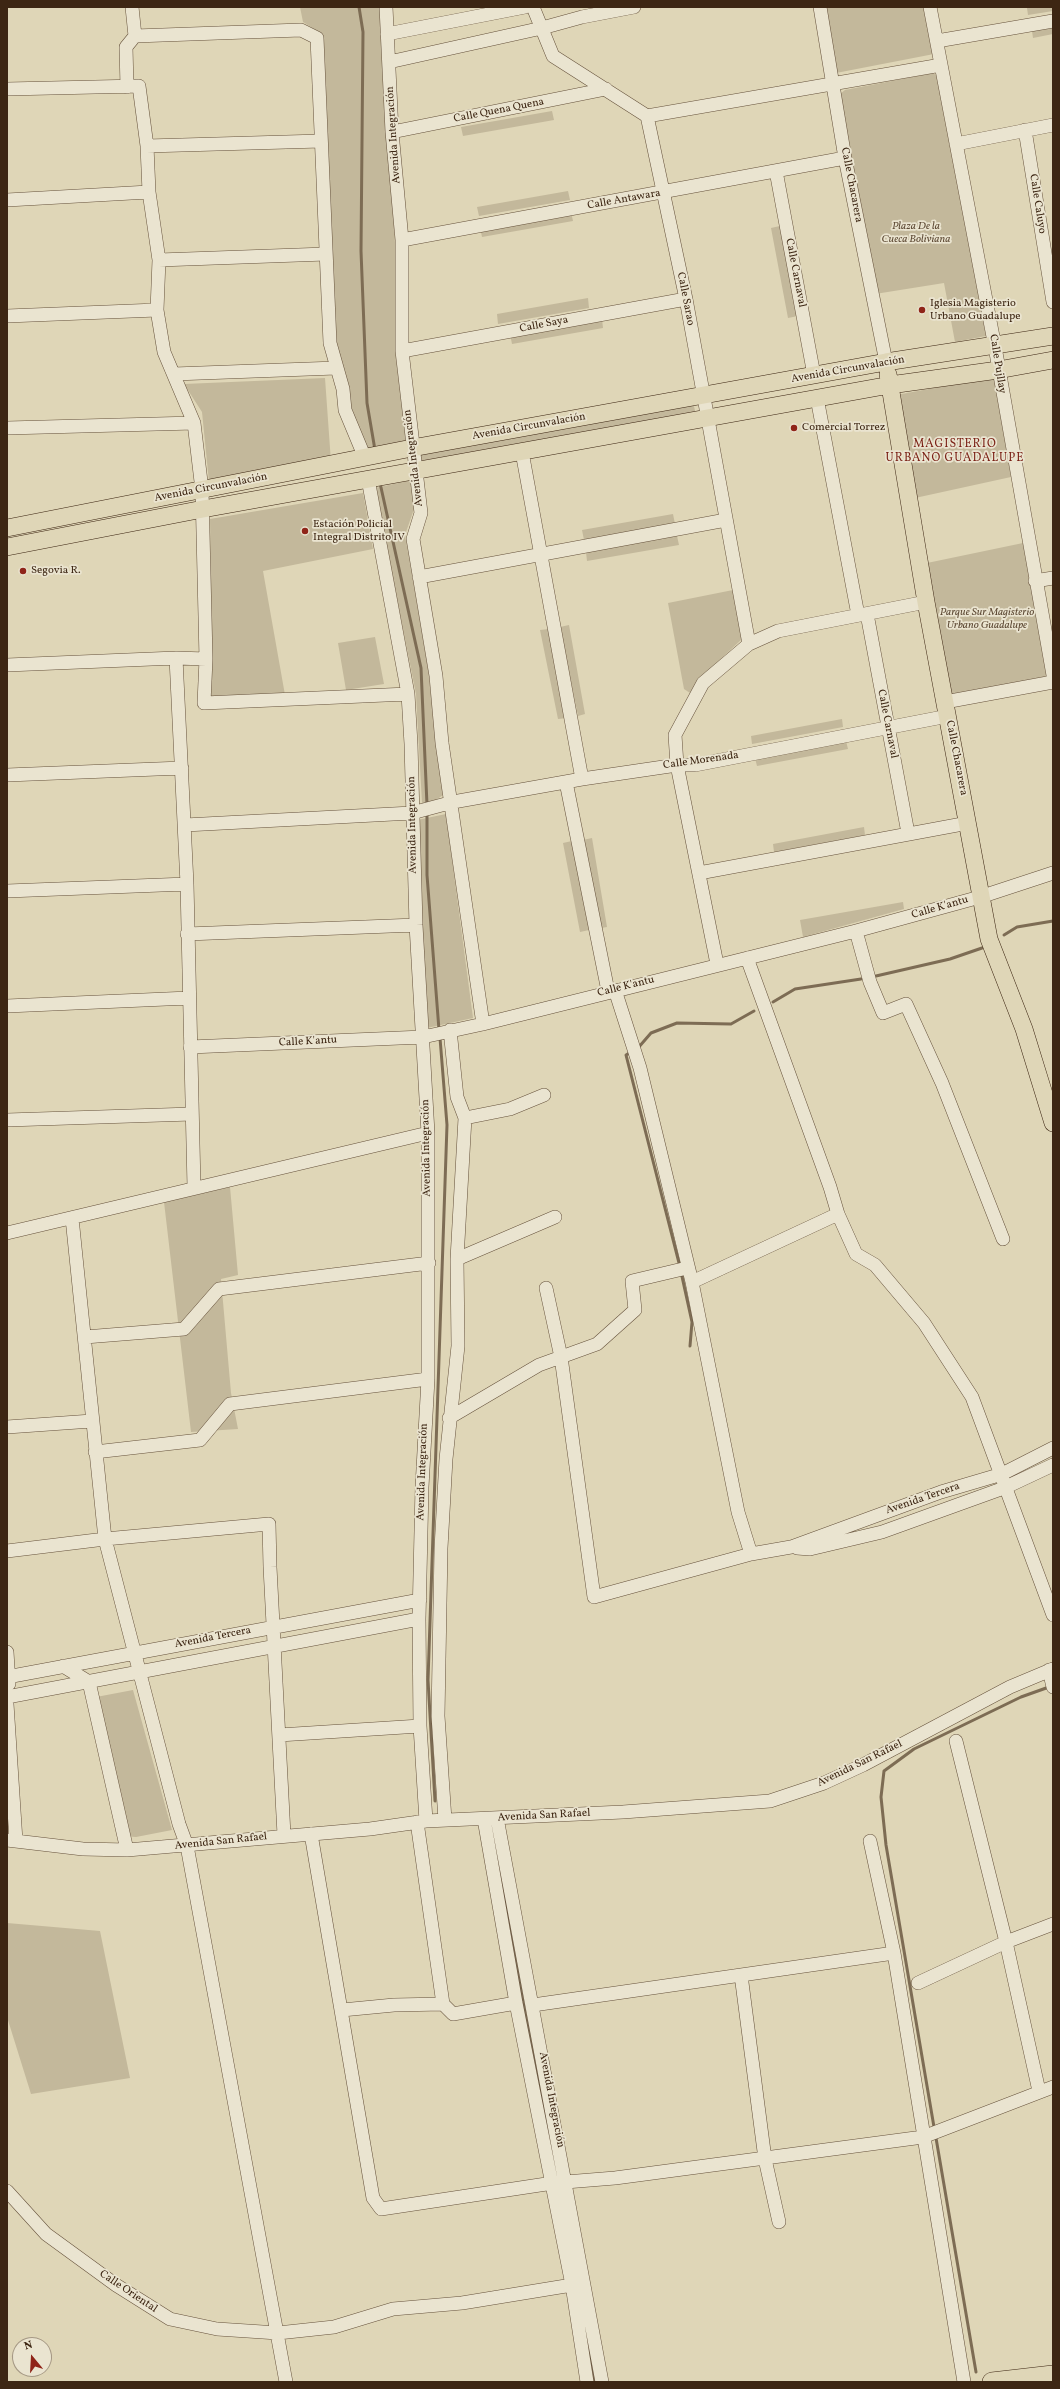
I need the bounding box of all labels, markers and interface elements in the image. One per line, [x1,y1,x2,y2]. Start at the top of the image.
street label: Avenida Integración [384,86,404,184]
street label: Calle Quena Quena [453,96,545,126]
street label: Calle Chacarera [837,146,865,224]
street label: Calle Caluyo [1026,173,1048,235]
street label: Calle Antawara [586,187,662,213]
park label: Plaza De la Cueca Boliviana [882,220,950,246]
street label: Calle Carnaval [782,237,808,309]
street label: Calle Sarao [673,271,697,327]
place label: Iglesia Magisterio Urbano Guadalupe [930,297,1021,323]
marker: Iglesia Magisterio Urbano Guadalupe [917,305,927,315]
street label: Calle Saya [519,314,569,336]
street label: Calle Pujllay [986,333,1008,395]
street label: Avenida Circunvalación [790,354,906,386]
street label: Avenida Integración [402,409,426,507]
street label: Avenida Circunvalación [471,411,587,443]
place label: Comercial Torrez [802,421,885,435]
marker: Comercial Torrez [789,423,799,433]
district label: MAGISTERIO URBANO GUADALUPE [886,438,1024,466]
street label: Avenida Circunvalación [153,471,269,505]
place label: Estación Policial Integral Distrito IV [313,518,405,544]
marker: Estación Policial Integral Distrito IV [300,526,310,536]
place label: Segovia R. [31,564,81,578]
marker: Segovia R. [18,566,28,576]
park label: Parque Sur Magisterio Urbano Guadalupe [940,606,1034,632]
street label: Calle Carnaval [874,688,900,760]
street label: Calle Chacarera [942,719,970,797]
street label: Calle Morenada [662,749,740,773]
street label: Avenida Integración [406,776,420,874]
street label: Calle K'antu [910,894,970,922]
street label: Calle K'antu [596,974,656,1000]
street label: Calle K'antu [278,1034,338,1050]
street label: Avenida Integración [420,1099,434,1197]
street label: Avenida Integración [415,1423,431,1521]
street label: Avenida Tercera [884,1480,962,1518]
street label: Avenida Tercera [174,1624,252,1652]
street label: Avenida San Rafael [815,1738,905,1790]
street label: Avenida San Rafael [497,1807,591,1825]
street label: Avenida San Rafael [174,1831,268,1853]
street label: Avenida Integración [535,2051,567,2149]
street label: Calle Oriental [97,2268,159,2316]
north arrow [12,2337,52,2377]
text: N [22,2338,35,2354]

